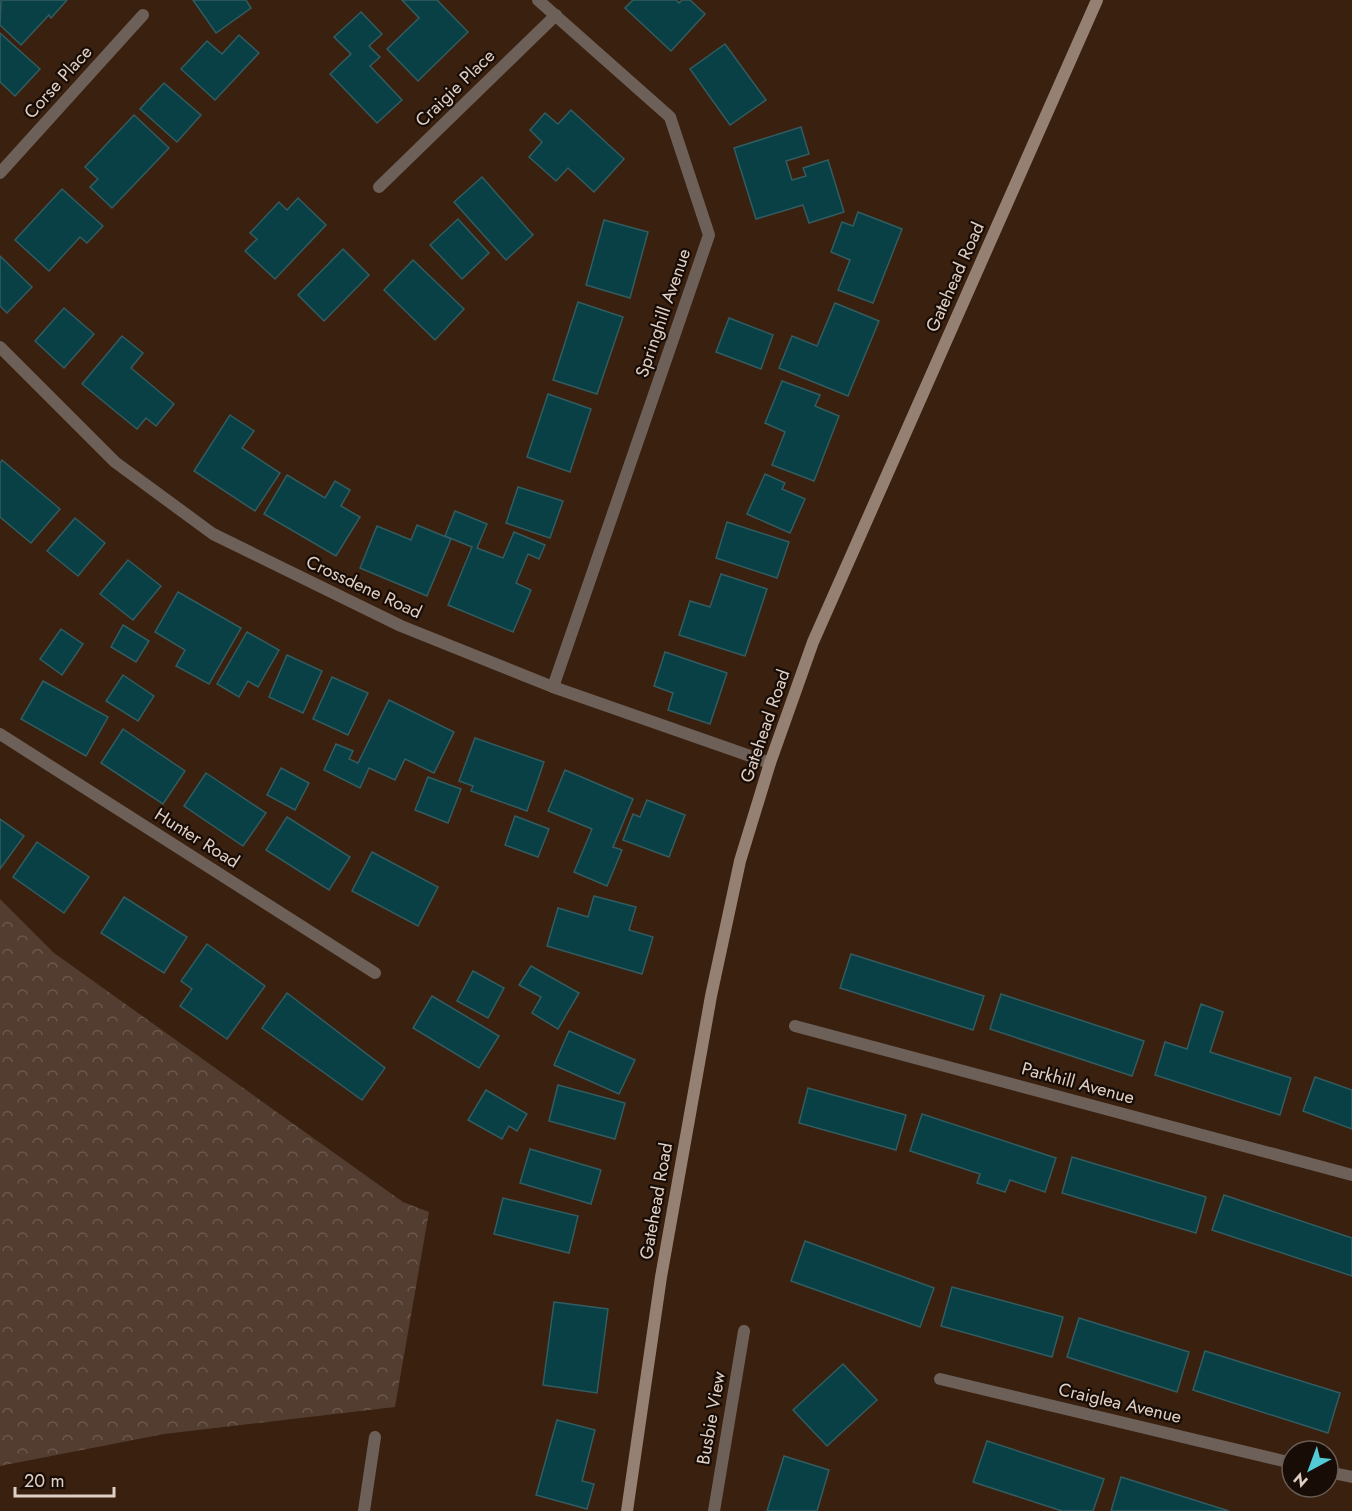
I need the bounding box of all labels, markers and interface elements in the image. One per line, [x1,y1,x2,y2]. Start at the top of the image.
street label: Corse Place [18,40,98,124]
street label: Craigie Place [409,43,501,133]
street label: Gatehead Road [919,218,991,336]
street label: Springhill Avenue [629,245,697,381]
street label: Crossdene Road [302,549,426,625]
street label: Gatehead Road [733,666,797,786]
street label: Hunter Road [150,802,244,874]
street label: Parkhill Avenue [1019,1055,1137,1111]
street label: Gatehead Road [633,1141,679,1261]
street label: Busbie View [690,1369,732,1467]
street label: Craiglea Avenue [1056,1376,1184,1430]
north arrow [1280,1439,1340,1499]
scale bar [15,1460,114,1498]
text: N [1288,1467,1313,1493]
text: 20 m [24,1468,64,1494]

